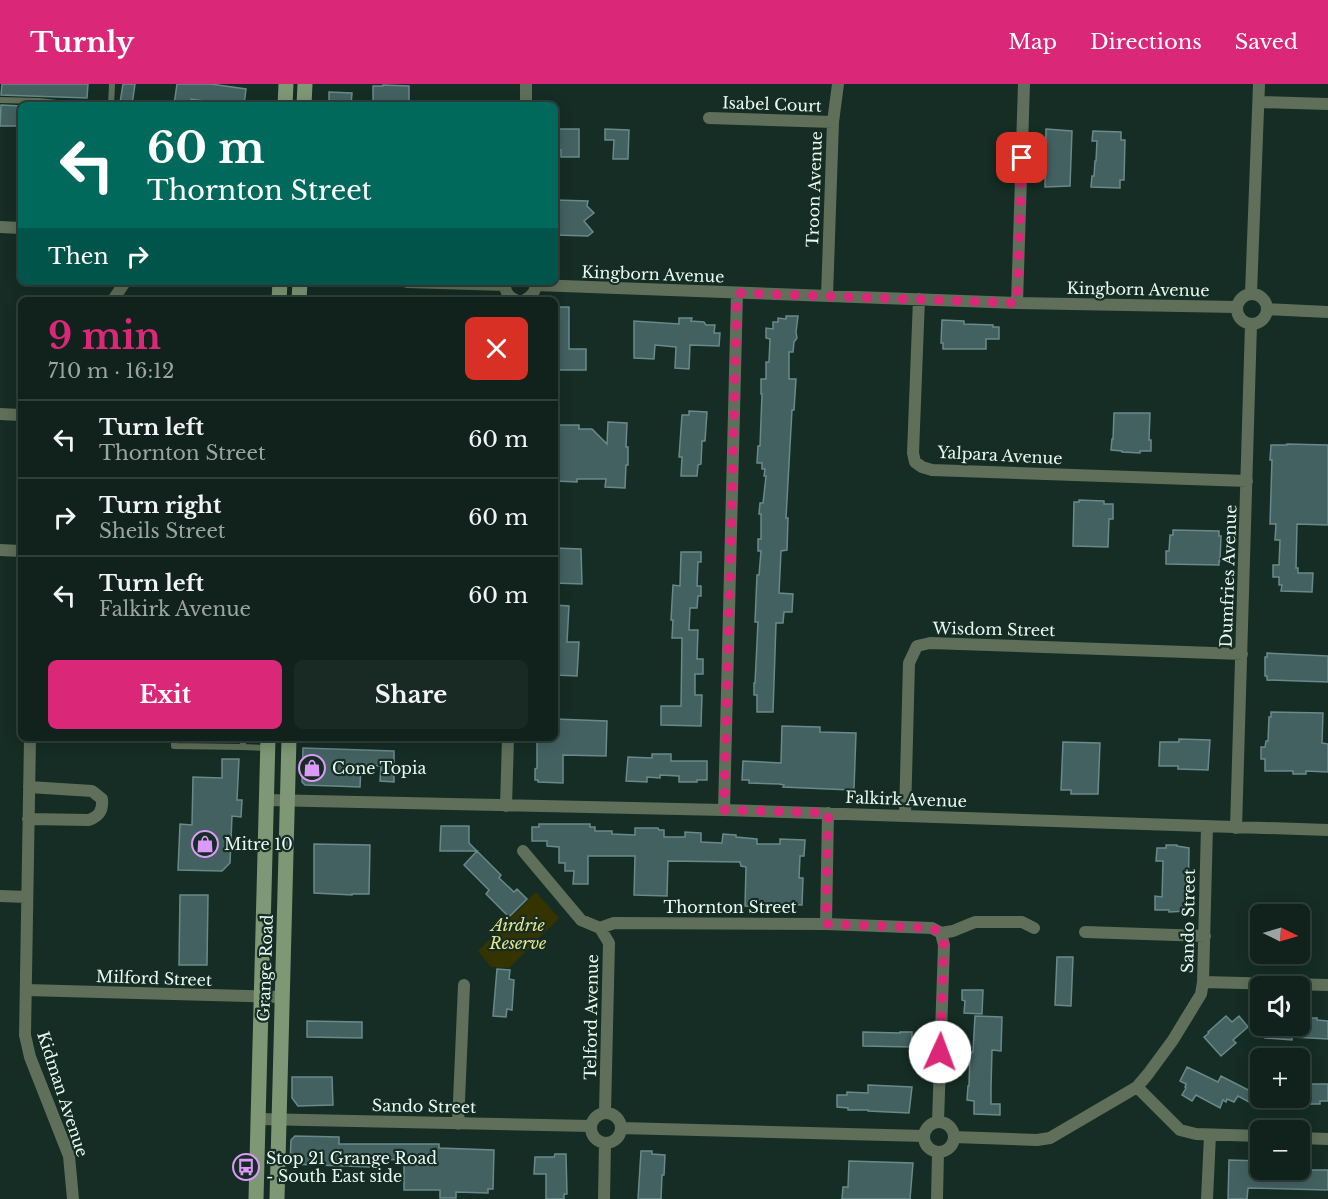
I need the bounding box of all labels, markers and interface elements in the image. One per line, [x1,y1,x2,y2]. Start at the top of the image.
text: Turnly [30,25,134,60]
text: Map [1008,29,1057,55]
text: Directions [1090,29,1202,55]
text: Saved [1235,29,1298,55]
street label: Isabel Court [722,92,822,116]
text: 60 m [147,122,265,174]
icon: left [48,126,126,204]
street label: Troon Avenue [802,131,826,247]
pin [996,132,1047,183]
icon: arrive [1005,141,1038,174]
text: Thornton Street [147,174,372,207]
icon: right [121,240,154,273]
text: Then [48,243,109,270]
street label: Kingborn Avenue [581,262,725,286]
street label: Kingborn Avenue [1066,278,1210,300]
text: 9 min [48,314,161,359]
button: close [465,317,528,380]
text: 710 m · 16:12 [48,359,174,383]
text: Turn left [99,414,204,441]
icon: left [48,423,81,456]
text: 60 m [468,426,528,453]
text: Thornton Street [99,441,266,465]
street label: Yalpara Avenue [936,442,1063,468]
text: Turn right [99,492,221,519]
icon: right [48,501,81,534]
text: 60 m [468,504,528,531]
street label: Dumfries Avenue [1216,504,1240,648]
text: Sheils Street [99,519,225,543]
text: Turn left [99,570,204,597]
icon: left [48,579,81,612]
text: 60 m [468,582,528,609]
text: Falkirk Avenue [99,597,251,621]
street label: Wisdom Street [932,618,1055,640]
button: Exit [48,660,282,729]
button: Share [294,660,528,729]
shop icon: Cone Topia [297,753,327,783]
place label: Cone Topia [332,758,426,778]
street label: Falkirk Avenue [845,787,967,811]
shop icon: Mitre 10 [190,829,220,859]
place label: Mitre 10 [224,834,293,854]
street label: Sando Street [1177,869,1199,973]
street label: Thornton Street [663,897,797,917]
north arrow [1250,904,1310,964]
map controls [1250,904,1310,1180]
street label: Grange Road [253,914,277,1022]
park label: Airdrie Reserve [489,915,547,953]
street label: Telford Avenue [580,954,602,1080]
street label: Milford Street [96,966,212,990]
button: sound [1250,976,1310,1036]
position arrow [908,1020,972,1084]
street label: Kidman Avenue [33,1029,93,1159]
button: + [1250,1048,1310,1108]
street label: Sando Street [372,1095,476,1117]
button: − [1250,1120,1310,1180]
place label: Stop 21 Grange Road - South East side [266,1148,437,1186]
bus stop icon: Stop 21 Grange Road - South East side [231,1152,261,1182]

